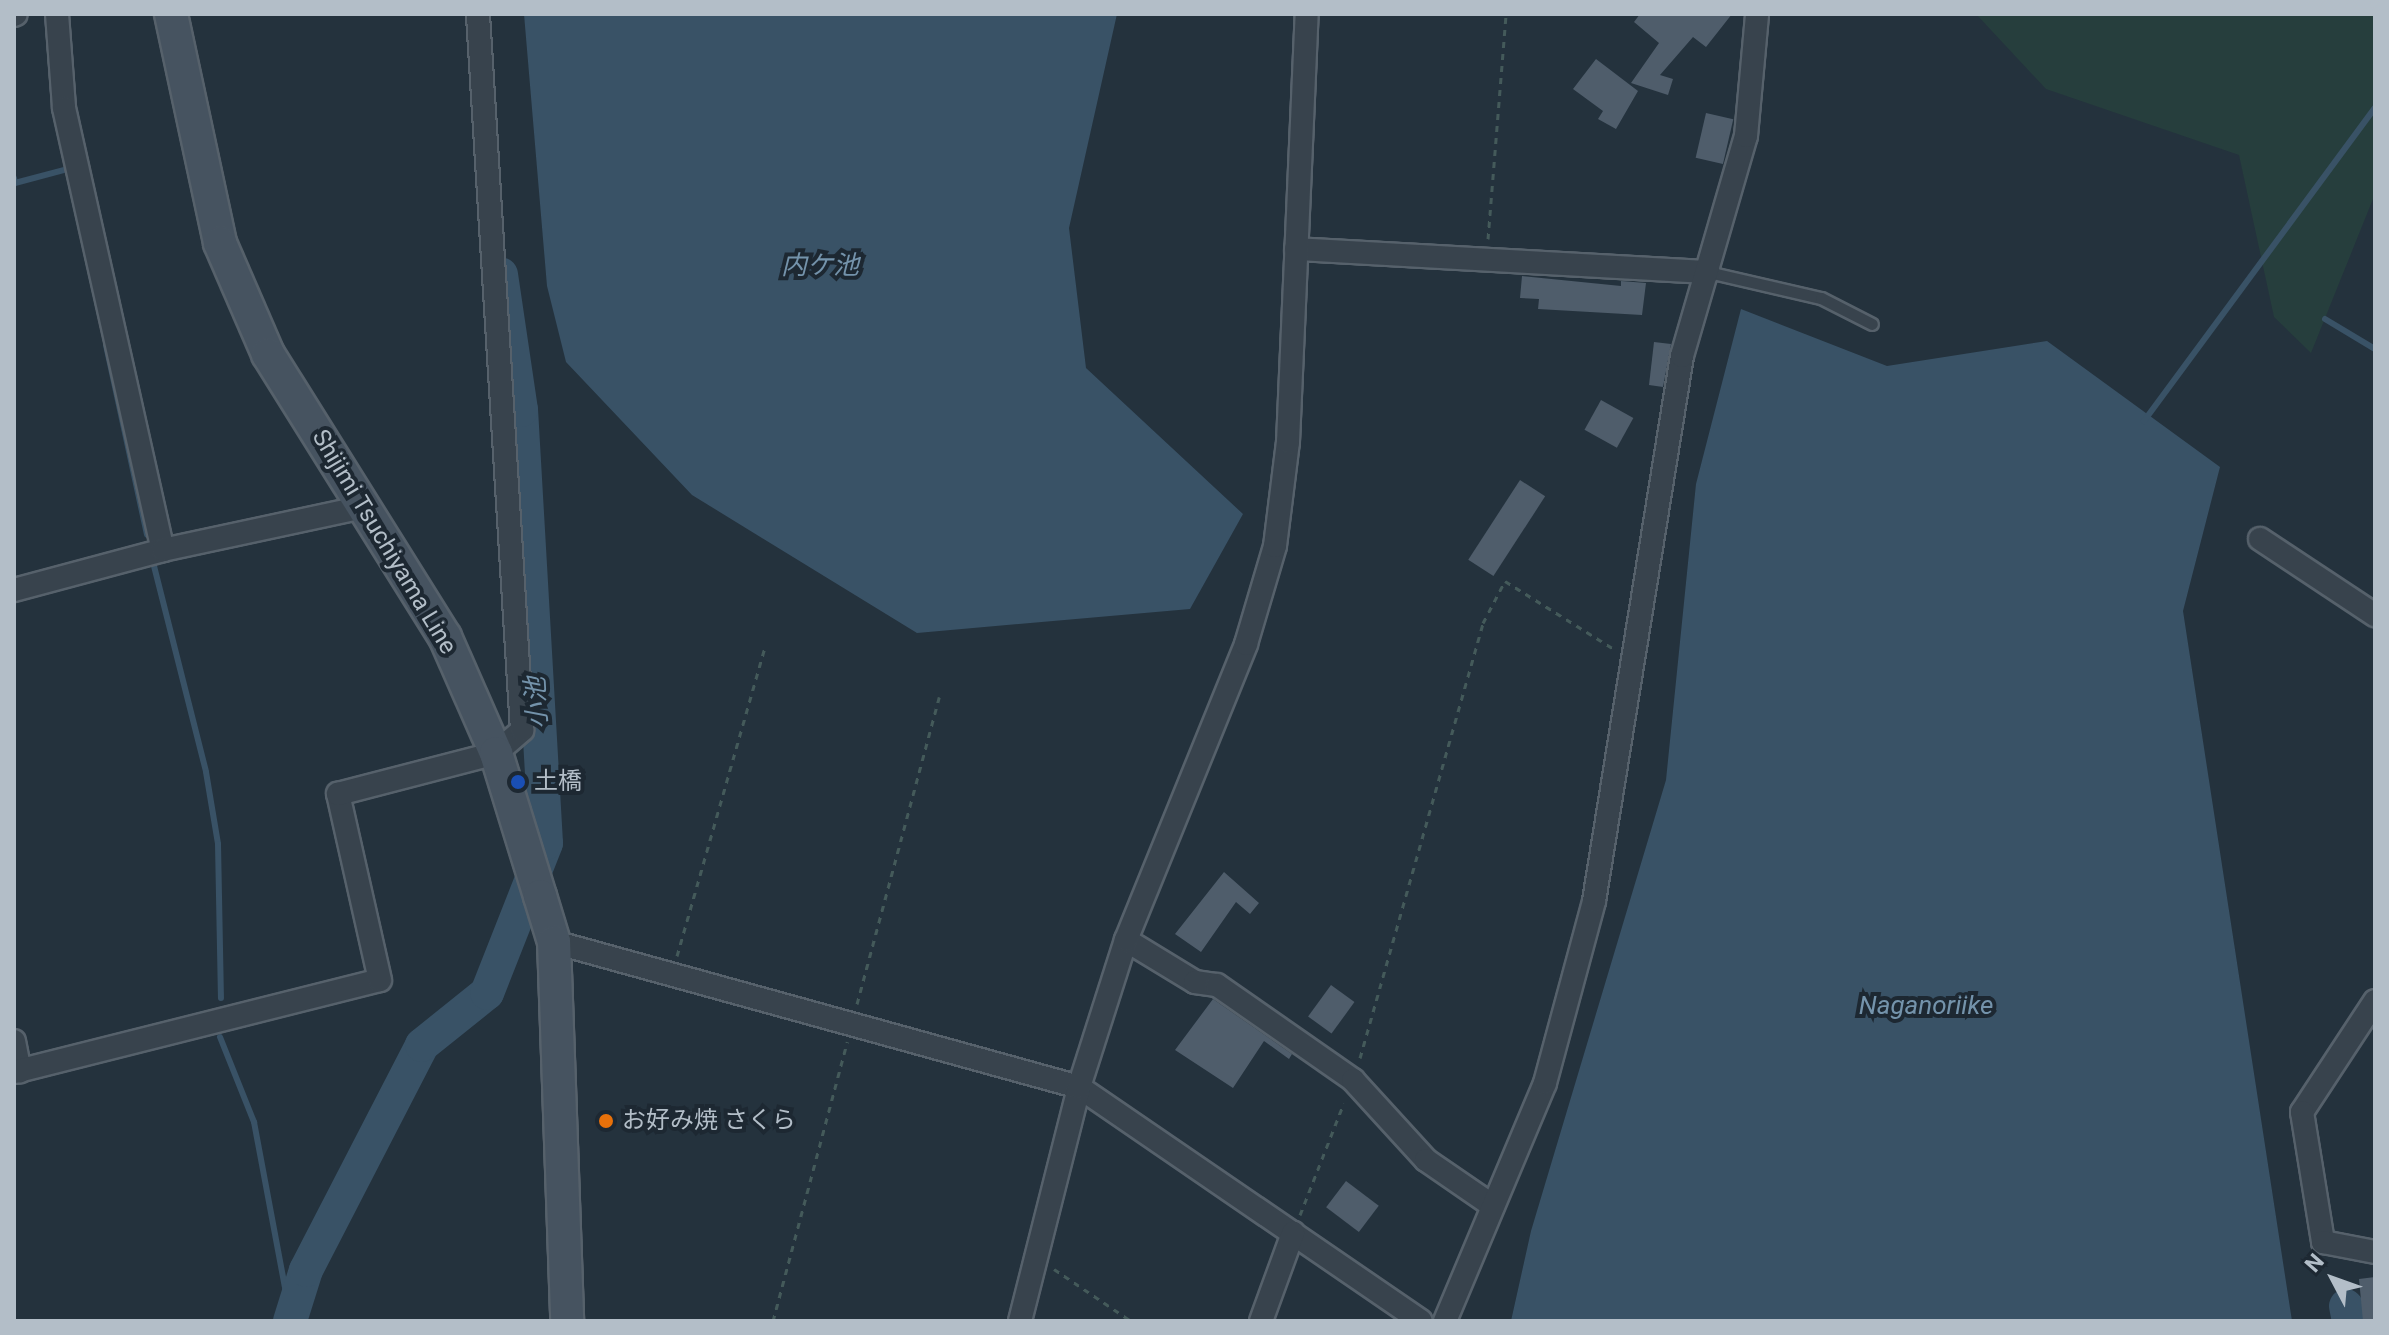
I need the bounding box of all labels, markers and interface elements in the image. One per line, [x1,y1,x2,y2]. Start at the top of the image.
water label: 内ケ池 [781,250,859,282]
street label: Shijimi Tsuchiyama Line [305,424,463,660]
water label: 小池 [520,676,554,730]
place label: 土橋 [534,768,582,796]
marker: 土橋 [509,773,527,791]
water label: Naganoriike [1859,990,1993,1022]
place label: お好み焼 さくら [622,1107,796,1135]
marker: お好み焼 さくら [597,1112,615,1130]
north arrow [2293,1239,2373,1319]
text: N [2300,1249,2329,1277]

